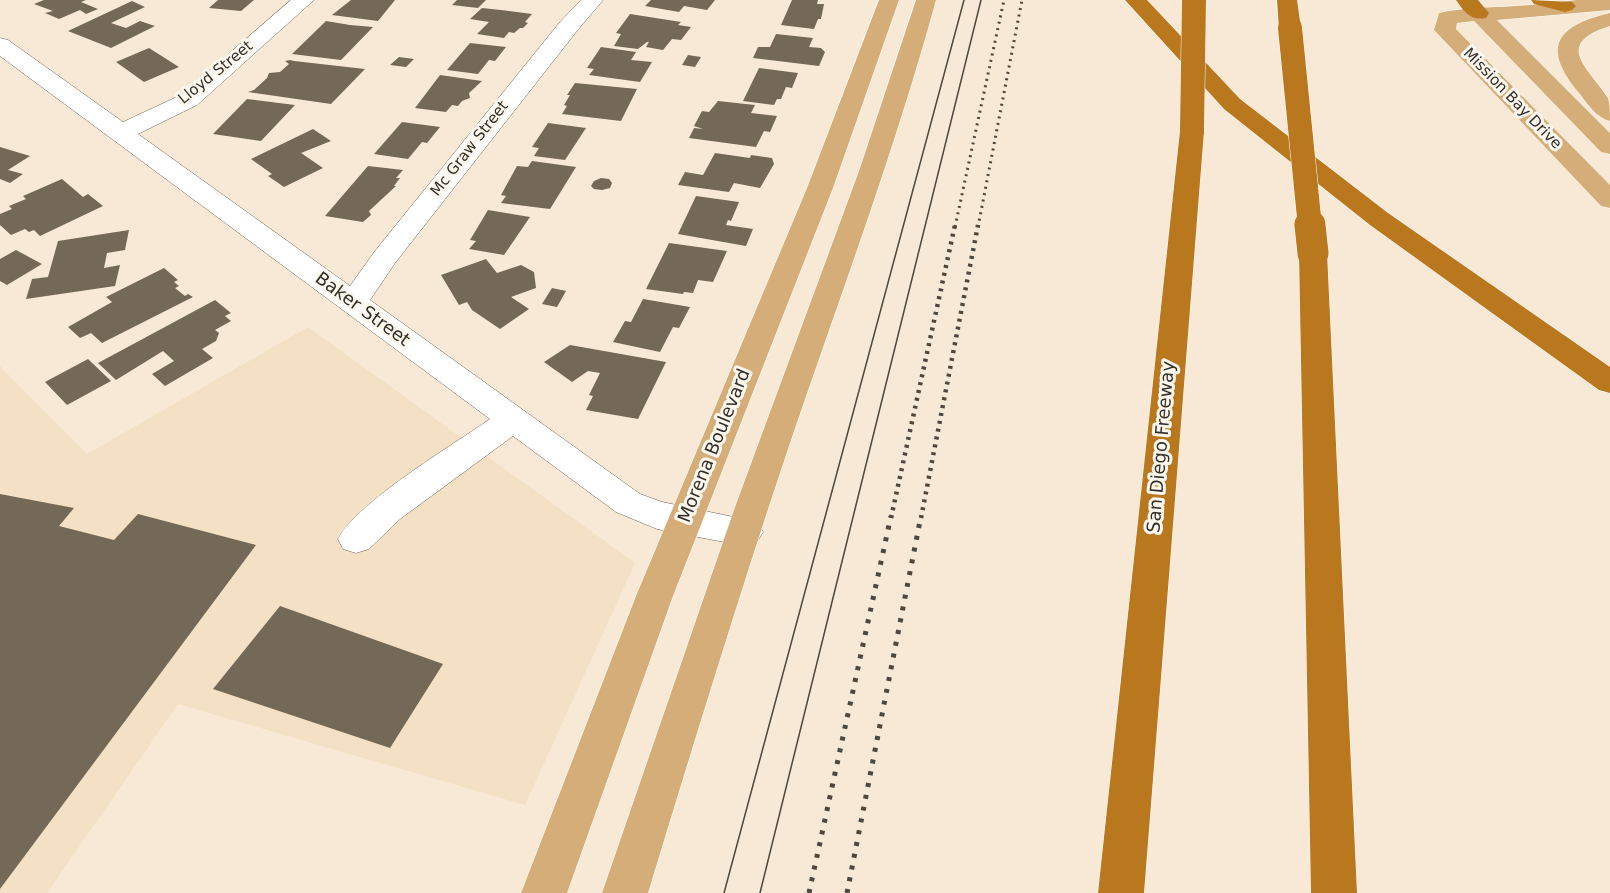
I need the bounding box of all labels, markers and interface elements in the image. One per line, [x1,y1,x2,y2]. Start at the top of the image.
street label: Lloyd Street [175,38,257,108]
street label: Mission Bay Drive [1459,45,1565,153]
street label: Mc Graw Street [427,98,513,200]
street label: Baker Street [310,268,414,352]
street label: San Diego Freeway [1144,360,1180,534]
street label: Morena Boulevard [674,366,756,526]

